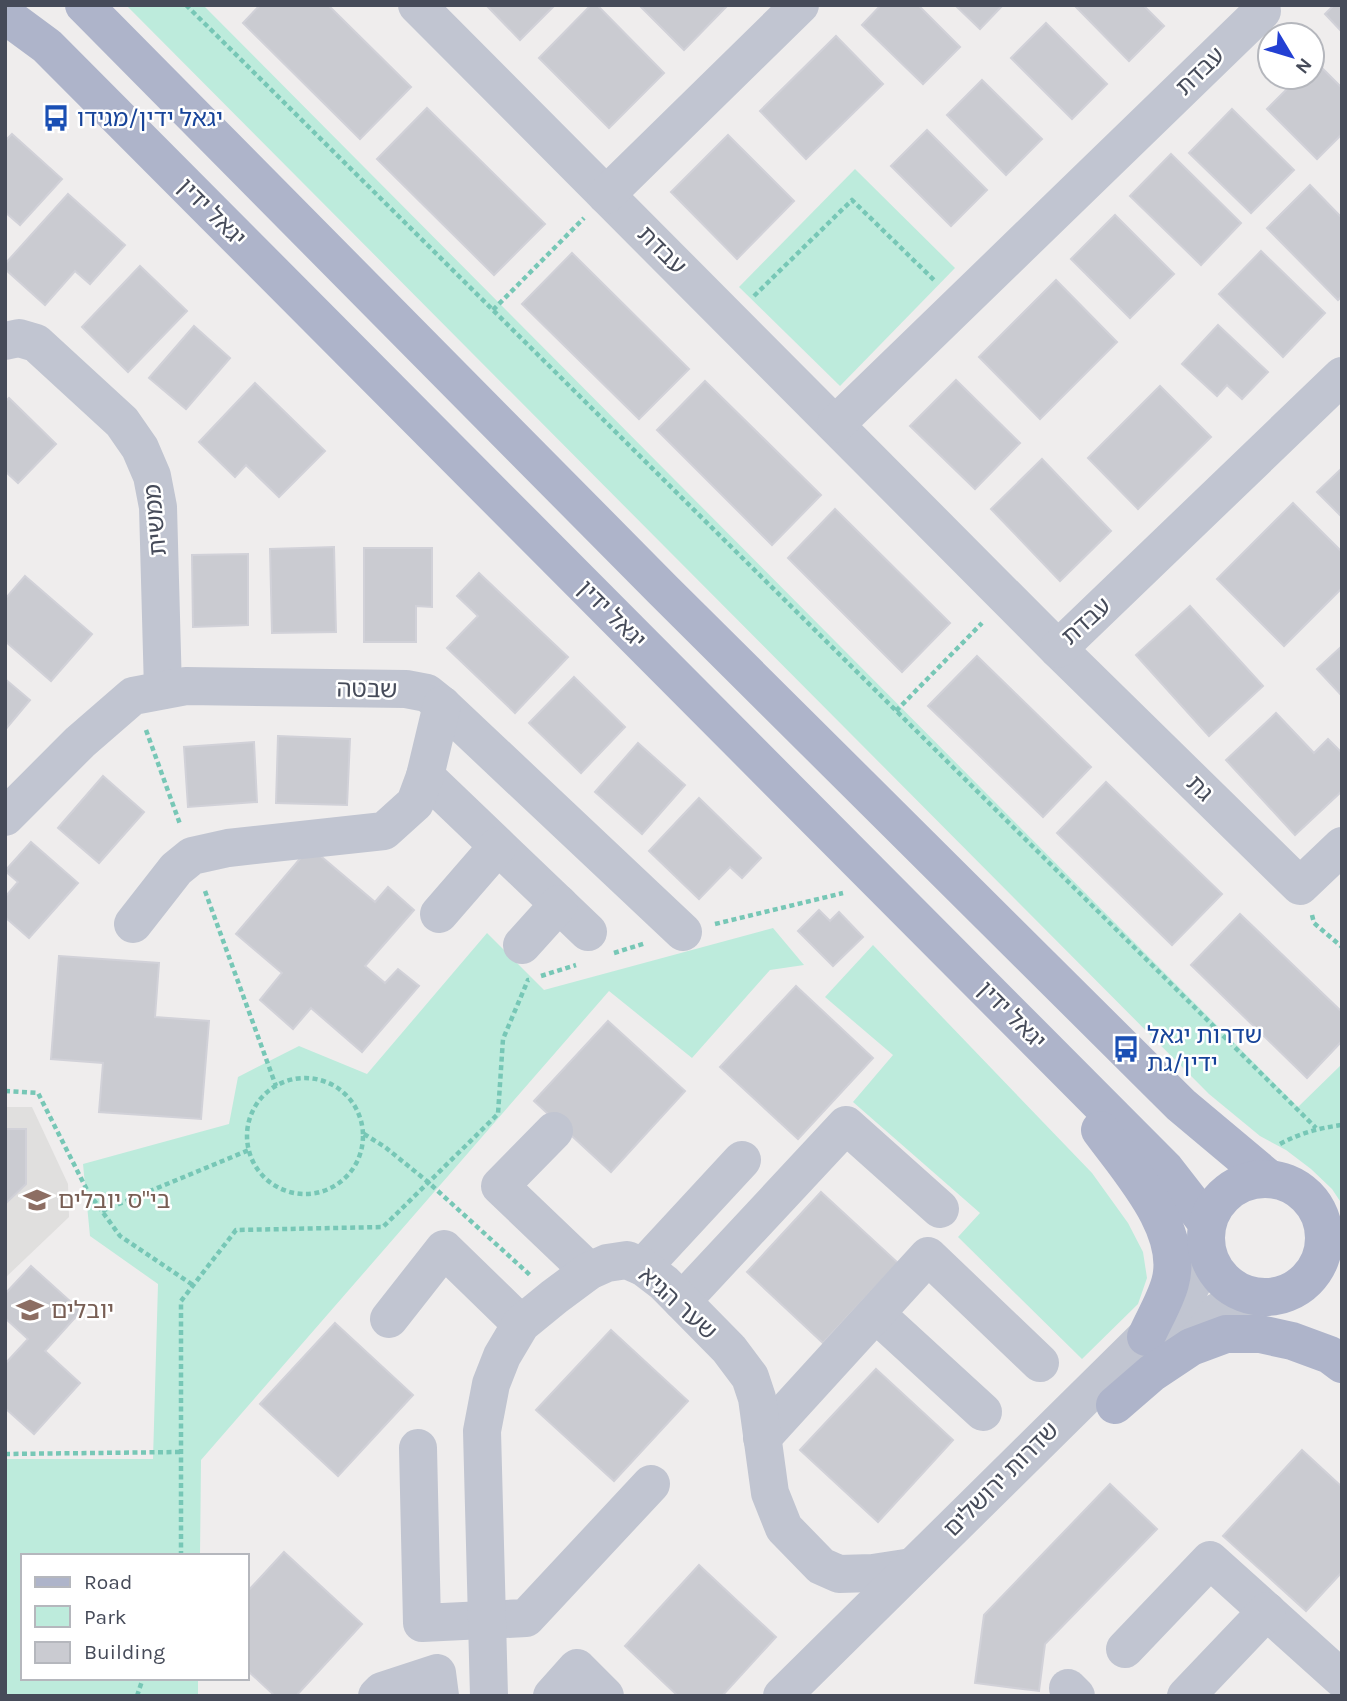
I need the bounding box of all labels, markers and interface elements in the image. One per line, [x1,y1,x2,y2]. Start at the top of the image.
north arrow [1256,21,1326,91]
street label: עבדת [1170,41,1230,101]
text: N [1291,54,1316,78]
bus stop icon: יגאל ידין/מגידו [41,103,71,133]
place label: יגאל ידין/מגידו [77,104,223,132]
street label: יגאל ידין [172,172,252,252]
street label: עבדת [632,220,692,280]
street label: ממשית [138,483,172,557]
street label: יגאל ידין [572,574,652,654]
street label: עבדת [1055,591,1117,651]
street label: שבטה [336,674,398,704]
street label: גת [1181,769,1219,807]
street label: יגאל ידין [972,975,1052,1055]
place label: שדרות יגאל ידין/גת [1147,1021,1262,1077]
bus stop icon: שדרות יגאל ידין/גת [1111,1034,1141,1064]
school or university icon: בי"ס יובלים [22,1185,52,1215]
place label: בי"ס יובלים [58,1186,170,1214]
street label: שער הגיא [633,1261,723,1345]
school or university icon: יובלים [15,1295,45,1325]
place label: יובלים [51,1296,114,1324]
street label: שדרות ירושלים [938,1416,1064,1542]
legend [21,1554,248,1680]
text: Road [84,1570,132,1594]
text: Park [84,1605,127,1629]
text: Building [84,1640,165,1664]

